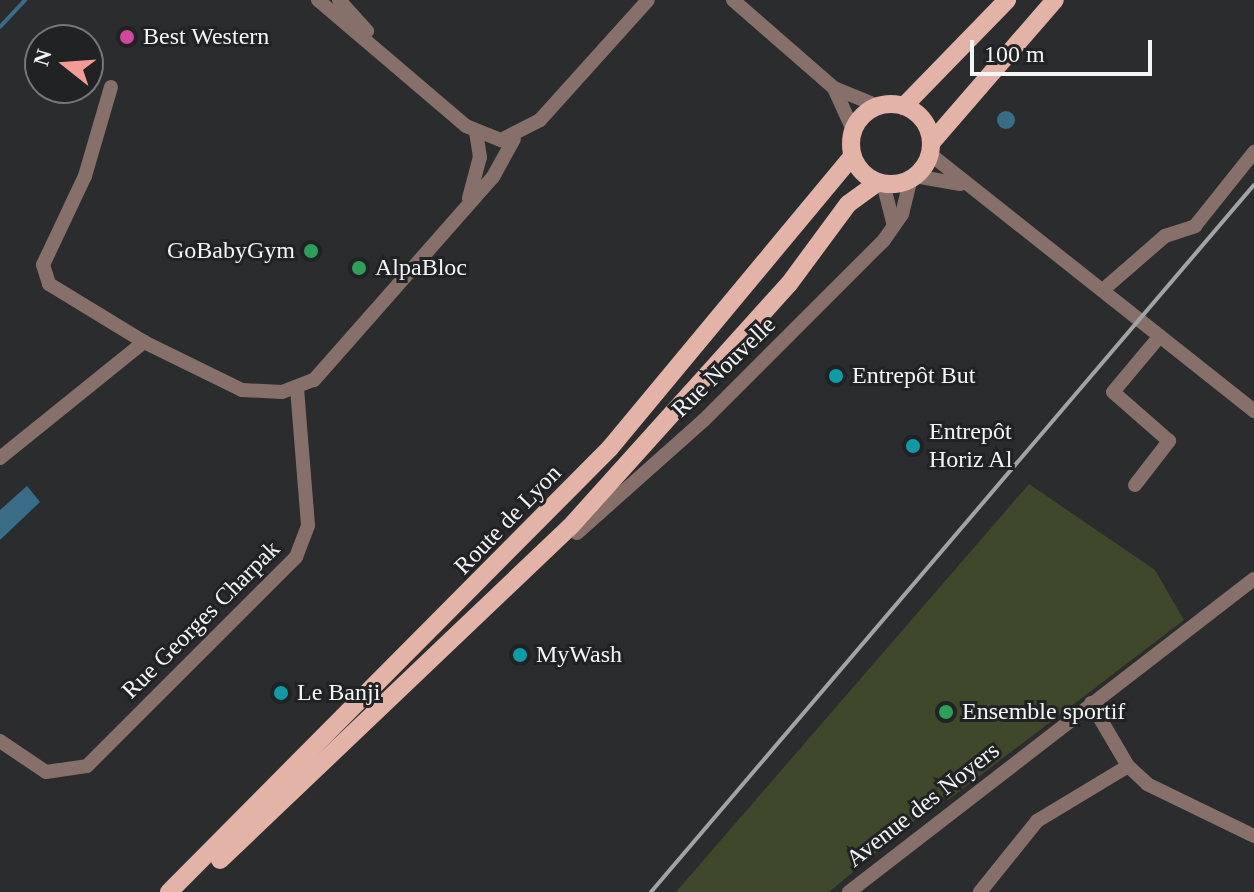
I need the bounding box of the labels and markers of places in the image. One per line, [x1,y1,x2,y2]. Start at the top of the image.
place label: Best Western [143,23,270,51]
marker: Best Western [118,28,136,46]
place label: GoBabyGym [167,237,295,265]
marker: GoBabyGym [302,242,320,260]
place label: AlpaBloc [375,254,467,282]
marker: AlpaBloc [350,259,368,277]
place label: Entrepôt But [852,362,975,390]
marker: Entrepôt But [827,367,845,385]
place label: Entrepôt Horiz Al [929,418,1014,474]
marker: Entrepôt Horiz Al [904,437,922,455]
place label: MyWash [536,641,622,669]
marker: MyWash [511,646,529,664]
place label: Le Banji [297,679,380,707]
marker: Le Banji [272,684,290,702]
place label: Ensemble sportif [962,698,1125,726]
marker: Ensemble sportif [937,703,955,721]

